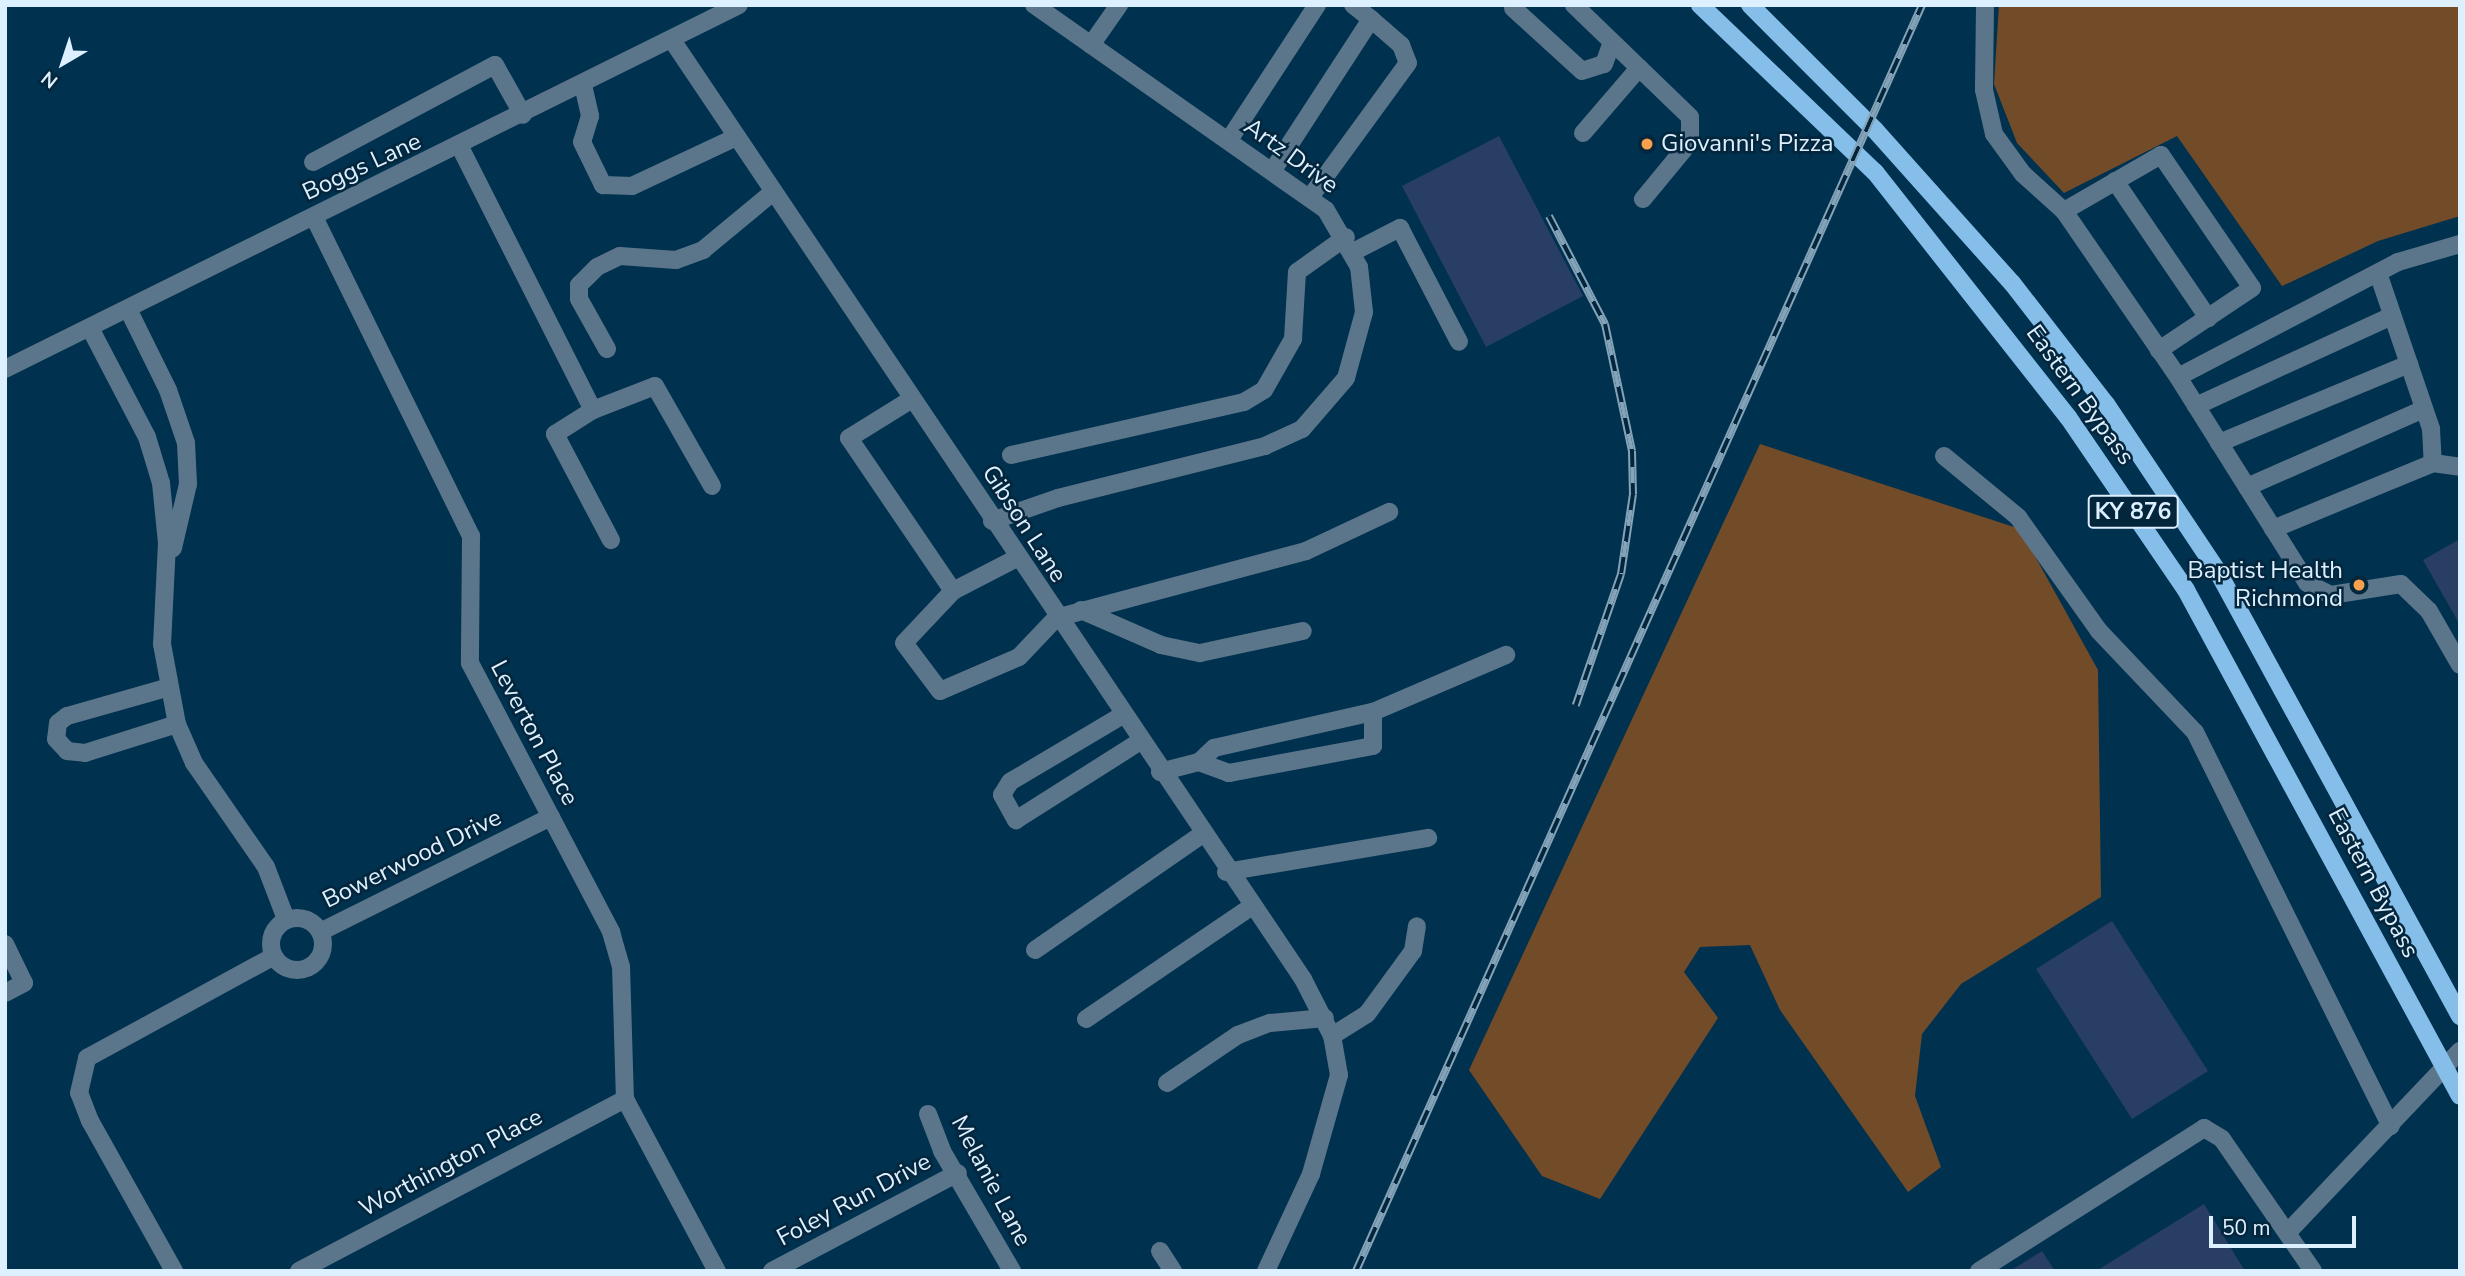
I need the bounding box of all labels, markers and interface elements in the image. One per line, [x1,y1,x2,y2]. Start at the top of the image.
north arrow [28,28,98,98]
text: N [36,65,63,94]
street label: Artz Drive [1238,112,1344,200]
street label: Boggs Lane [298,127,426,207]
place label: Giovanni's Pizza [1661,130,1833,158]
marker: Giovanni's Pizza [1639,136,1655,152]
street label: Eastern Bypass [2020,319,2140,471]
street label: Gibson Lane [975,460,1073,588]
road number: KY 876 [2088,492,2178,532]
place label: Baptist Health Richmond [2188,557,2343,613]
marker: Baptist Health Richmond [2349,575,2369,595]
street label: Leverton Place [484,656,584,810]
street label: Bowerwood Drive [318,803,506,915]
street label: Eastern Bypass [2321,803,2425,963]
street label: Worthington Place [355,1103,547,1223]
street label: Melanie Lane [945,1111,1037,1251]
street label: Foley Run Drive [772,1147,936,1253]
scale bar [2213,1202,2360,1246]
text: 50 m [2222,1214,2271,1242]

